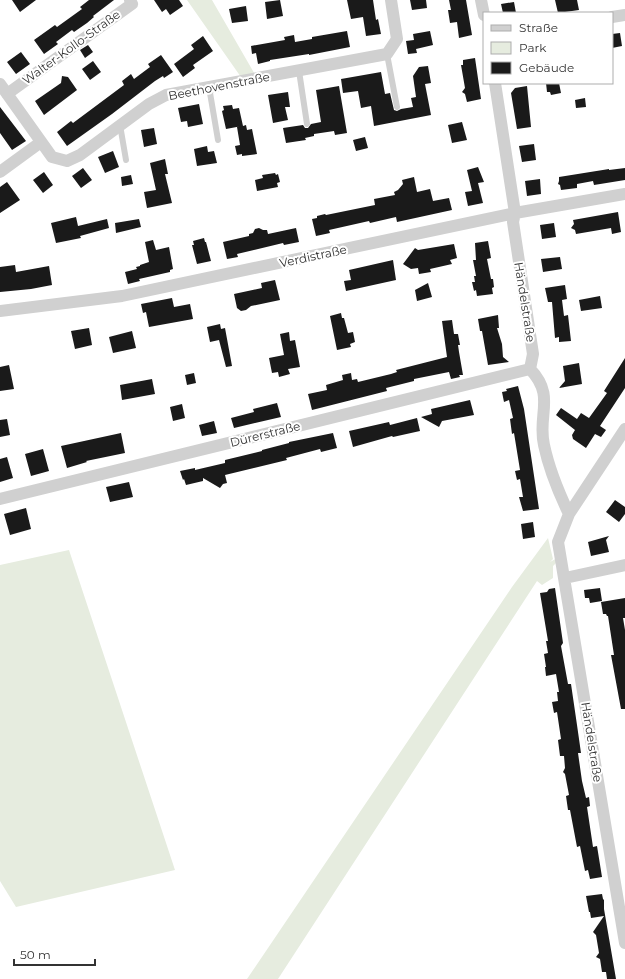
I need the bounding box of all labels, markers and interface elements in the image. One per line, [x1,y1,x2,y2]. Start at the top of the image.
street label: Walter-Kollo-Straße [19,6,123,88]
legend [483,12,613,84]
text: Straße [519,20,558,35]
text: Park [519,40,547,55]
text: Gebäude [519,60,574,75]
street label: Beethovenstraße [167,69,271,103]
street label: Verdistraße [278,242,348,270]
street label: Händelstraße [511,261,539,343]
street label: Dürerstraße [228,418,302,450]
street label: Händelstraße [578,701,606,783]
scale bar [14,941,95,967]
text: 50 m [20,947,51,962]

